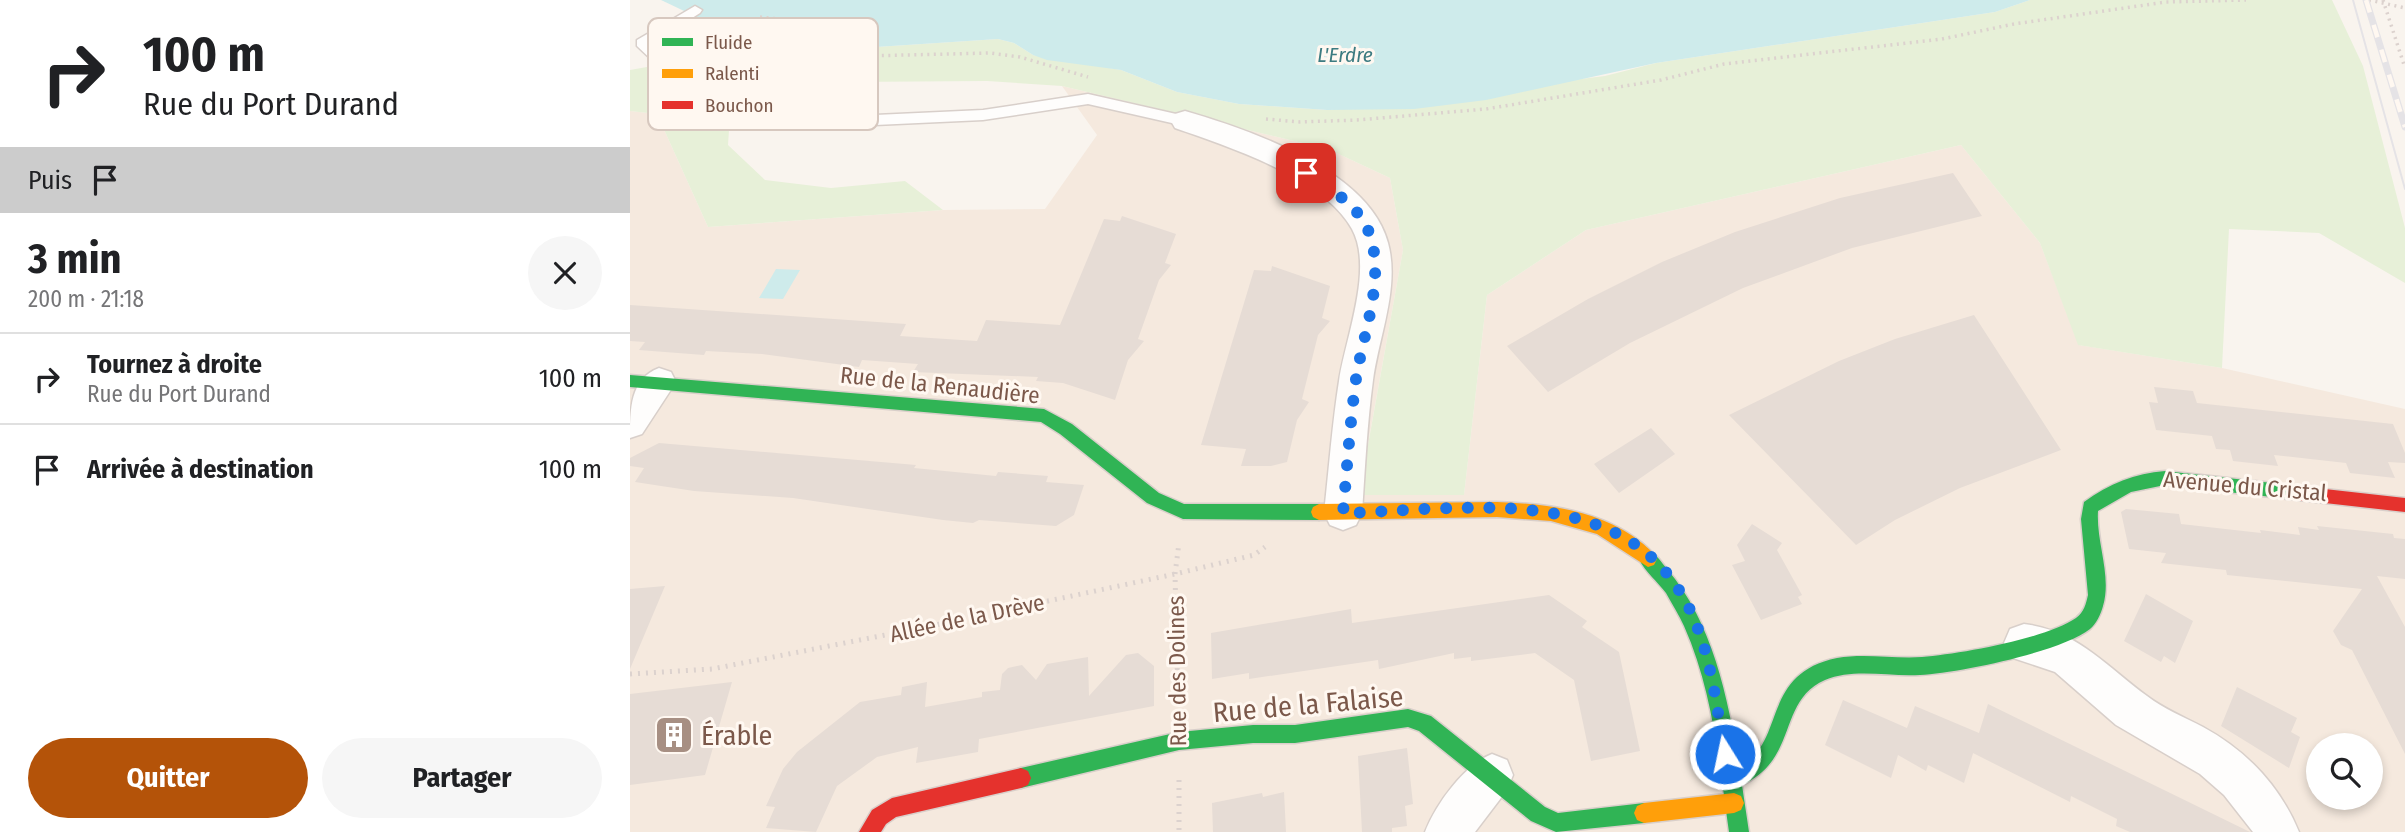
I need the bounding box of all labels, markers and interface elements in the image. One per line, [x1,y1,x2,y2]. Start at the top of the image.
legend [648,18,878,130]
text: 100 m [143,25,265,84]
icon: right [28,28,119,119]
text: Fluide [705,31,752,54]
water label: L'Erdre [1317,42,1373,68]
text: Ralenti [705,62,760,85]
text: Rue du Port Durand [143,85,399,123]
text: Bouchon [705,94,773,117]
pin [1276,143,1336,203]
icon: arrive [1287,154,1325,192]
icon: arrive [86,161,124,199]
text: Puis [28,165,72,196]
text: 3 min [28,234,122,284]
button: close [528,236,602,310]
text: 200 m · 21:18 [28,285,144,313]
text: Tournez à droite [87,349,262,380]
icon: right [28,360,66,398]
street label: Rue de la Renaudière [839,361,1041,409]
text: 100 m [539,363,602,394]
text: Rue du Port Durand [87,380,271,408]
icon: arrive [28,451,66,489]
text: Arrivée à destination [87,454,314,485]
text: 100 m [539,454,602,485]
street label: Avenue du Cristal [2162,465,2328,507]
street label: Allée de la Drève [887,588,1047,648]
street label: Rue des Dolines [1162,595,1192,747]
street label: Rue de la Falaise [1211,680,1405,729]
building icon: Érable [653,714,695,756]
position arrow [1688,717,1762,791]
place label: Érable [701,719,772,752]
map controls [2306,733,2383,810]
button: search [2306,733,2383,810]
button: Quitter [28,738,308,818]
button: Partager [322,738,602,818]

